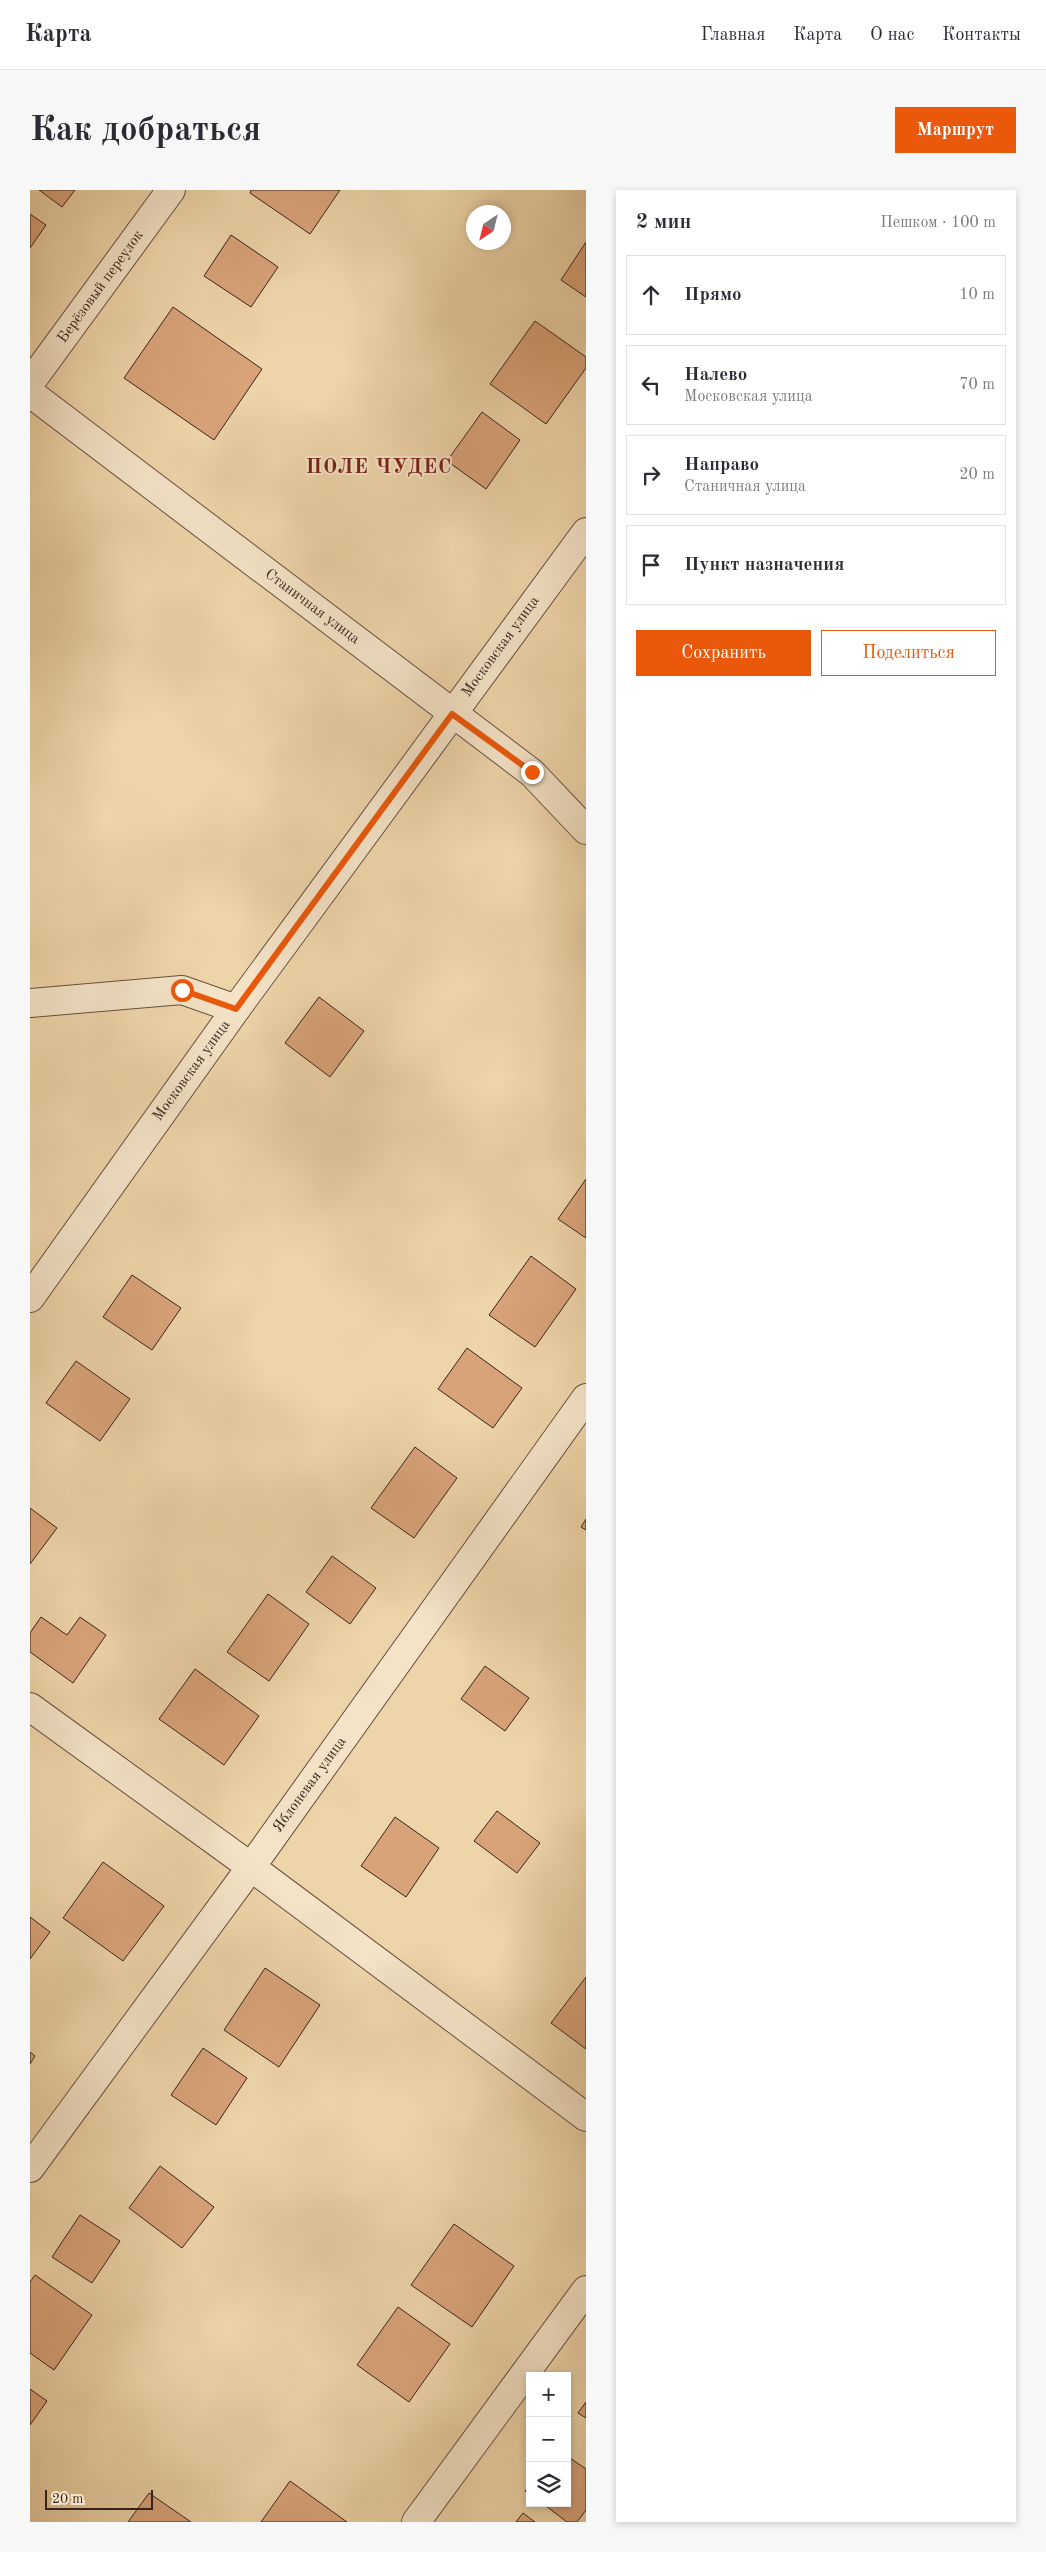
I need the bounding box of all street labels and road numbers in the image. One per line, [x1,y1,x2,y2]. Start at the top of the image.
street label: Берёзовый переулок [55,228,147,346]
street label: Станичная улица [262,567,363,648]
street label: Московская улица [459,593,543,700]
street label: Московская улица [150,1017,234,1124]
street label: Яблоневая улица [270,1734,350,1835]

